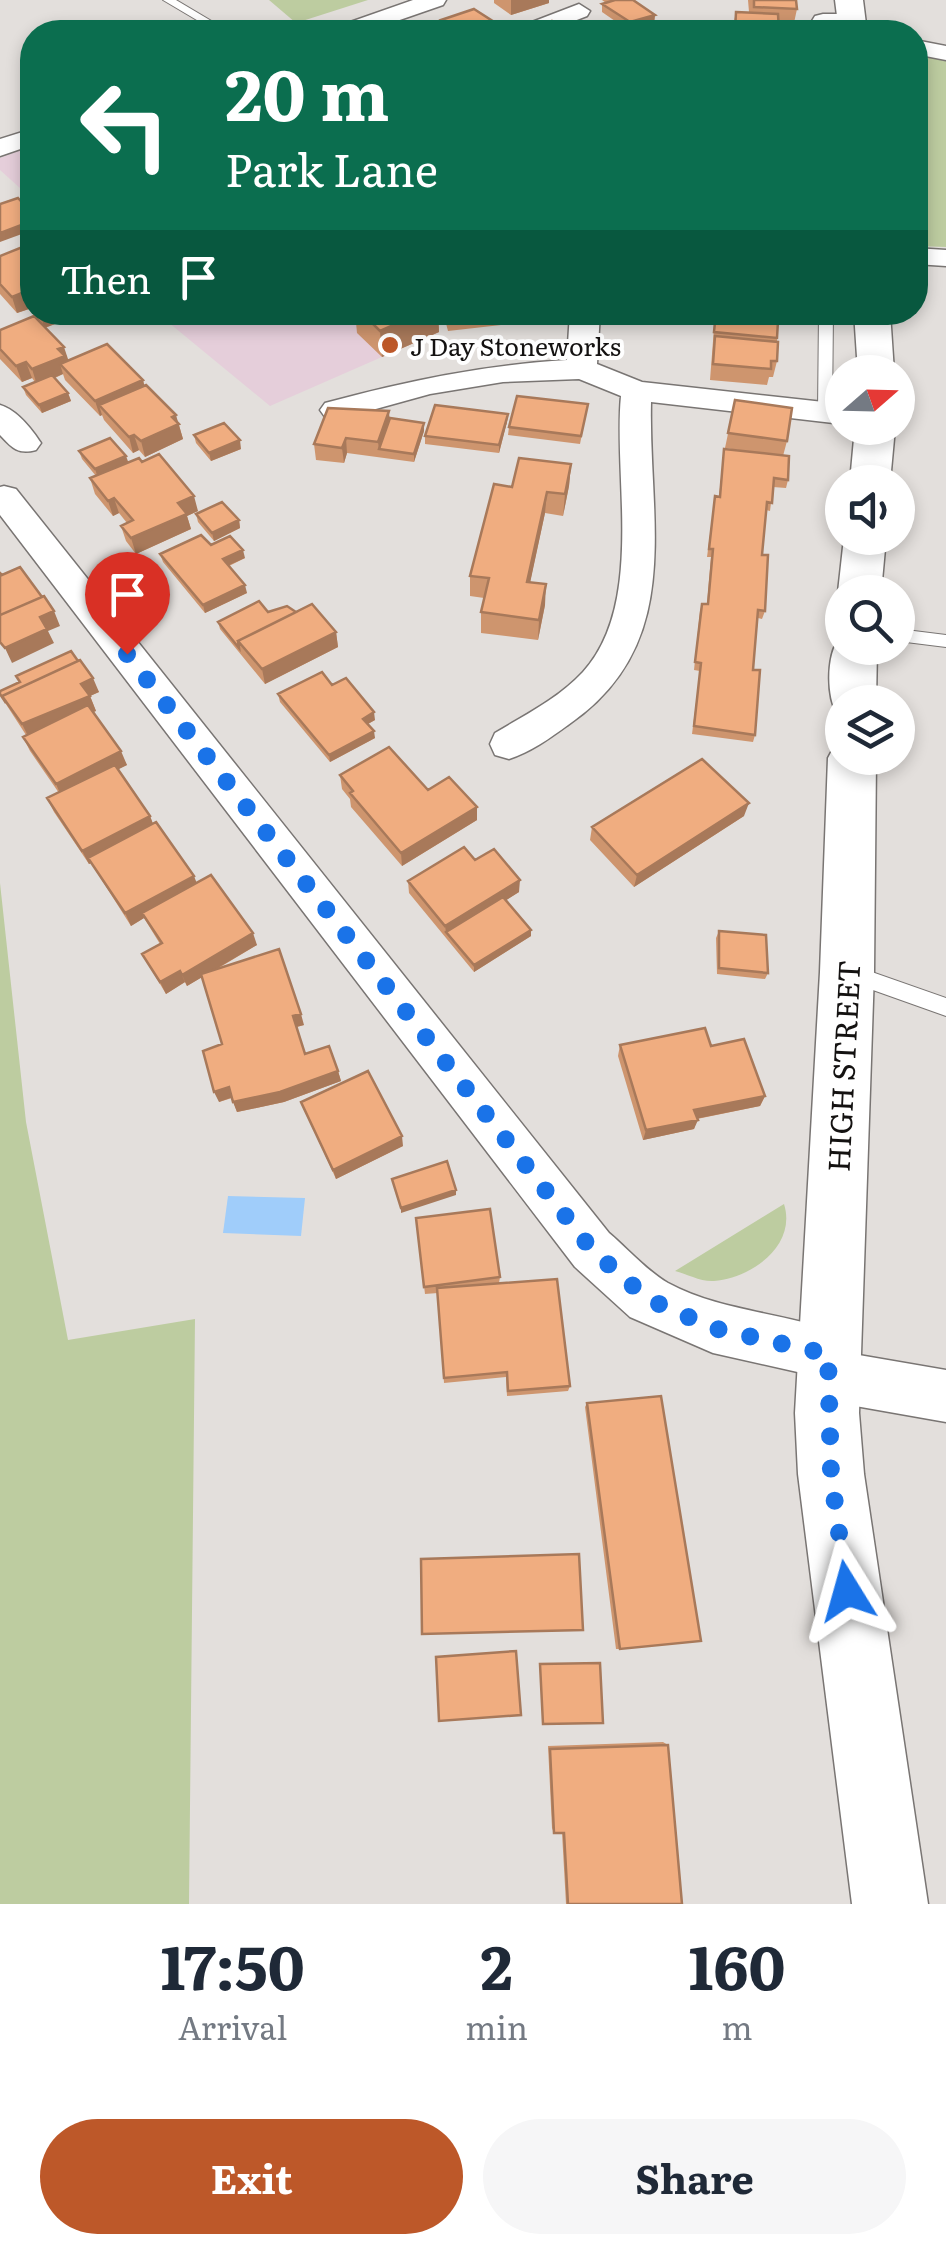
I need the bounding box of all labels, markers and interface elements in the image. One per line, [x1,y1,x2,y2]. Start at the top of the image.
text: 20 m [225,39,390,143]
icon: left [60,60,190,190]
text: Park Lane [225,134,438,201]
text: Then [60,249,151,306]
icon: arrive [171,250,226,305]
place label: J Day Stoneworks [410,327,621,364]
marker: J Day Stoneworks [379,334,401,356]
north arrow [825,355,915,445]
map controls [825,355,915,775]
button: sound [825,465,915,555]
pin [85,552,170,655]
icon: arrive [100,567,155,622]
button: search [825,575,915,665]
button: layers [825,685,915,775]
street label: HIGH STREET [814,959,870,1173]
position arrow [795,1539,899,1643]
text: 17:50 [161,1919,305,2008]
text: 2 [480,1919,513,2008]
text: 160 [689,1919,785,2008]
text: Arrival [178,2002,287,2050]
text: min [465,2002,528,2050]
text: m [721,2002,753,2050]
button: Exit [40,2119,463,2234]
button: Share [483,2119,906,2234]

